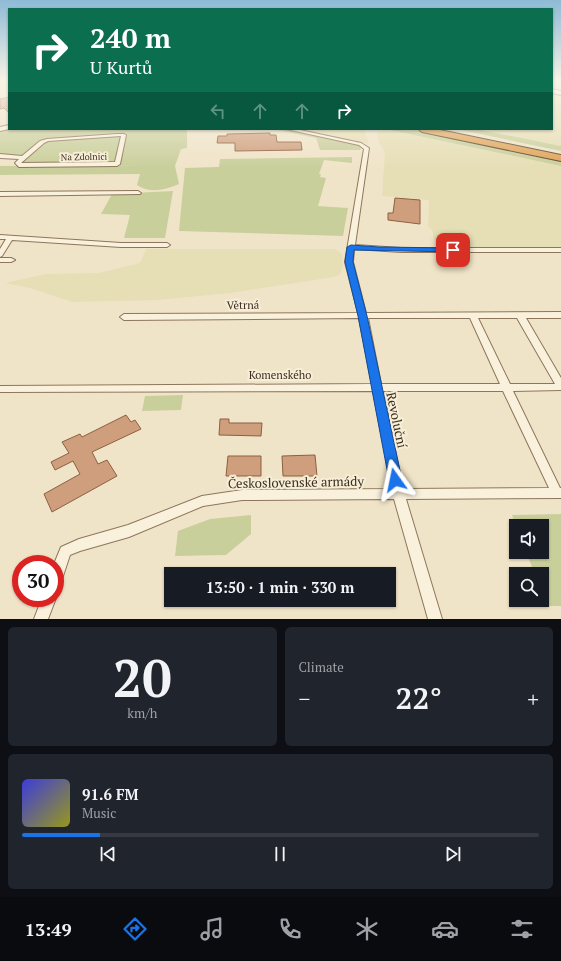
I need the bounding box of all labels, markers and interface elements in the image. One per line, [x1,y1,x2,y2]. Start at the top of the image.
text: 240 m [90,19,171,56]
icon: right [24,24,76,76]
text: U Kurtů [90,55,152,79]
icon: left [207,100,229,122]
icon: ahead [249,100,271,122]
icon: ahead [291,100,313,122]
icon: right [333,100,355,122]
street label: Na Zdolnici [61,151,108,163]
pin [436,233,470,267]
icon: arrive [442,239,464,261]
street label: Větrná [227,298,260,312]
street label: Komenského [249,368,311,382]
street label: Revoluční [382,390,412,450]
position arrow [374,459,416,501]
street label: Československé armády [228,472,365,492]
map controls [509,519,549,607]
button: sound [509,519,549,559]
speed limit sign: 30 [12,555,64,607]
button: search [509,567,549,607]
text: 13:50 · 1 min · 330 m [206,577,354,597]
text: 20 [113,643,172,712]
text: Climate [299,658,344,676]
text: 22° [396,678,442,718]
text: − [299,684,310,713]
text: + [527,684,539,713]
text: km/h [127,704,157,722]
text: 91.6 FM [82,784,139,804]
text: Music [82,804,116,822]
icon: previous [97,843,119,865]
icon: pause [269,843,291,865]
icon: next [442,843,464,865]
icon: directions [121,915,149,943]
icon: music [198,915,226,943]
icon: phone [276,915,304,943]
icon: climate [353,915,381,943]
icon: car [431,915,459,943]
icon: filters [508,915,536,943]
text: 13:49 [25,917,72,941]

